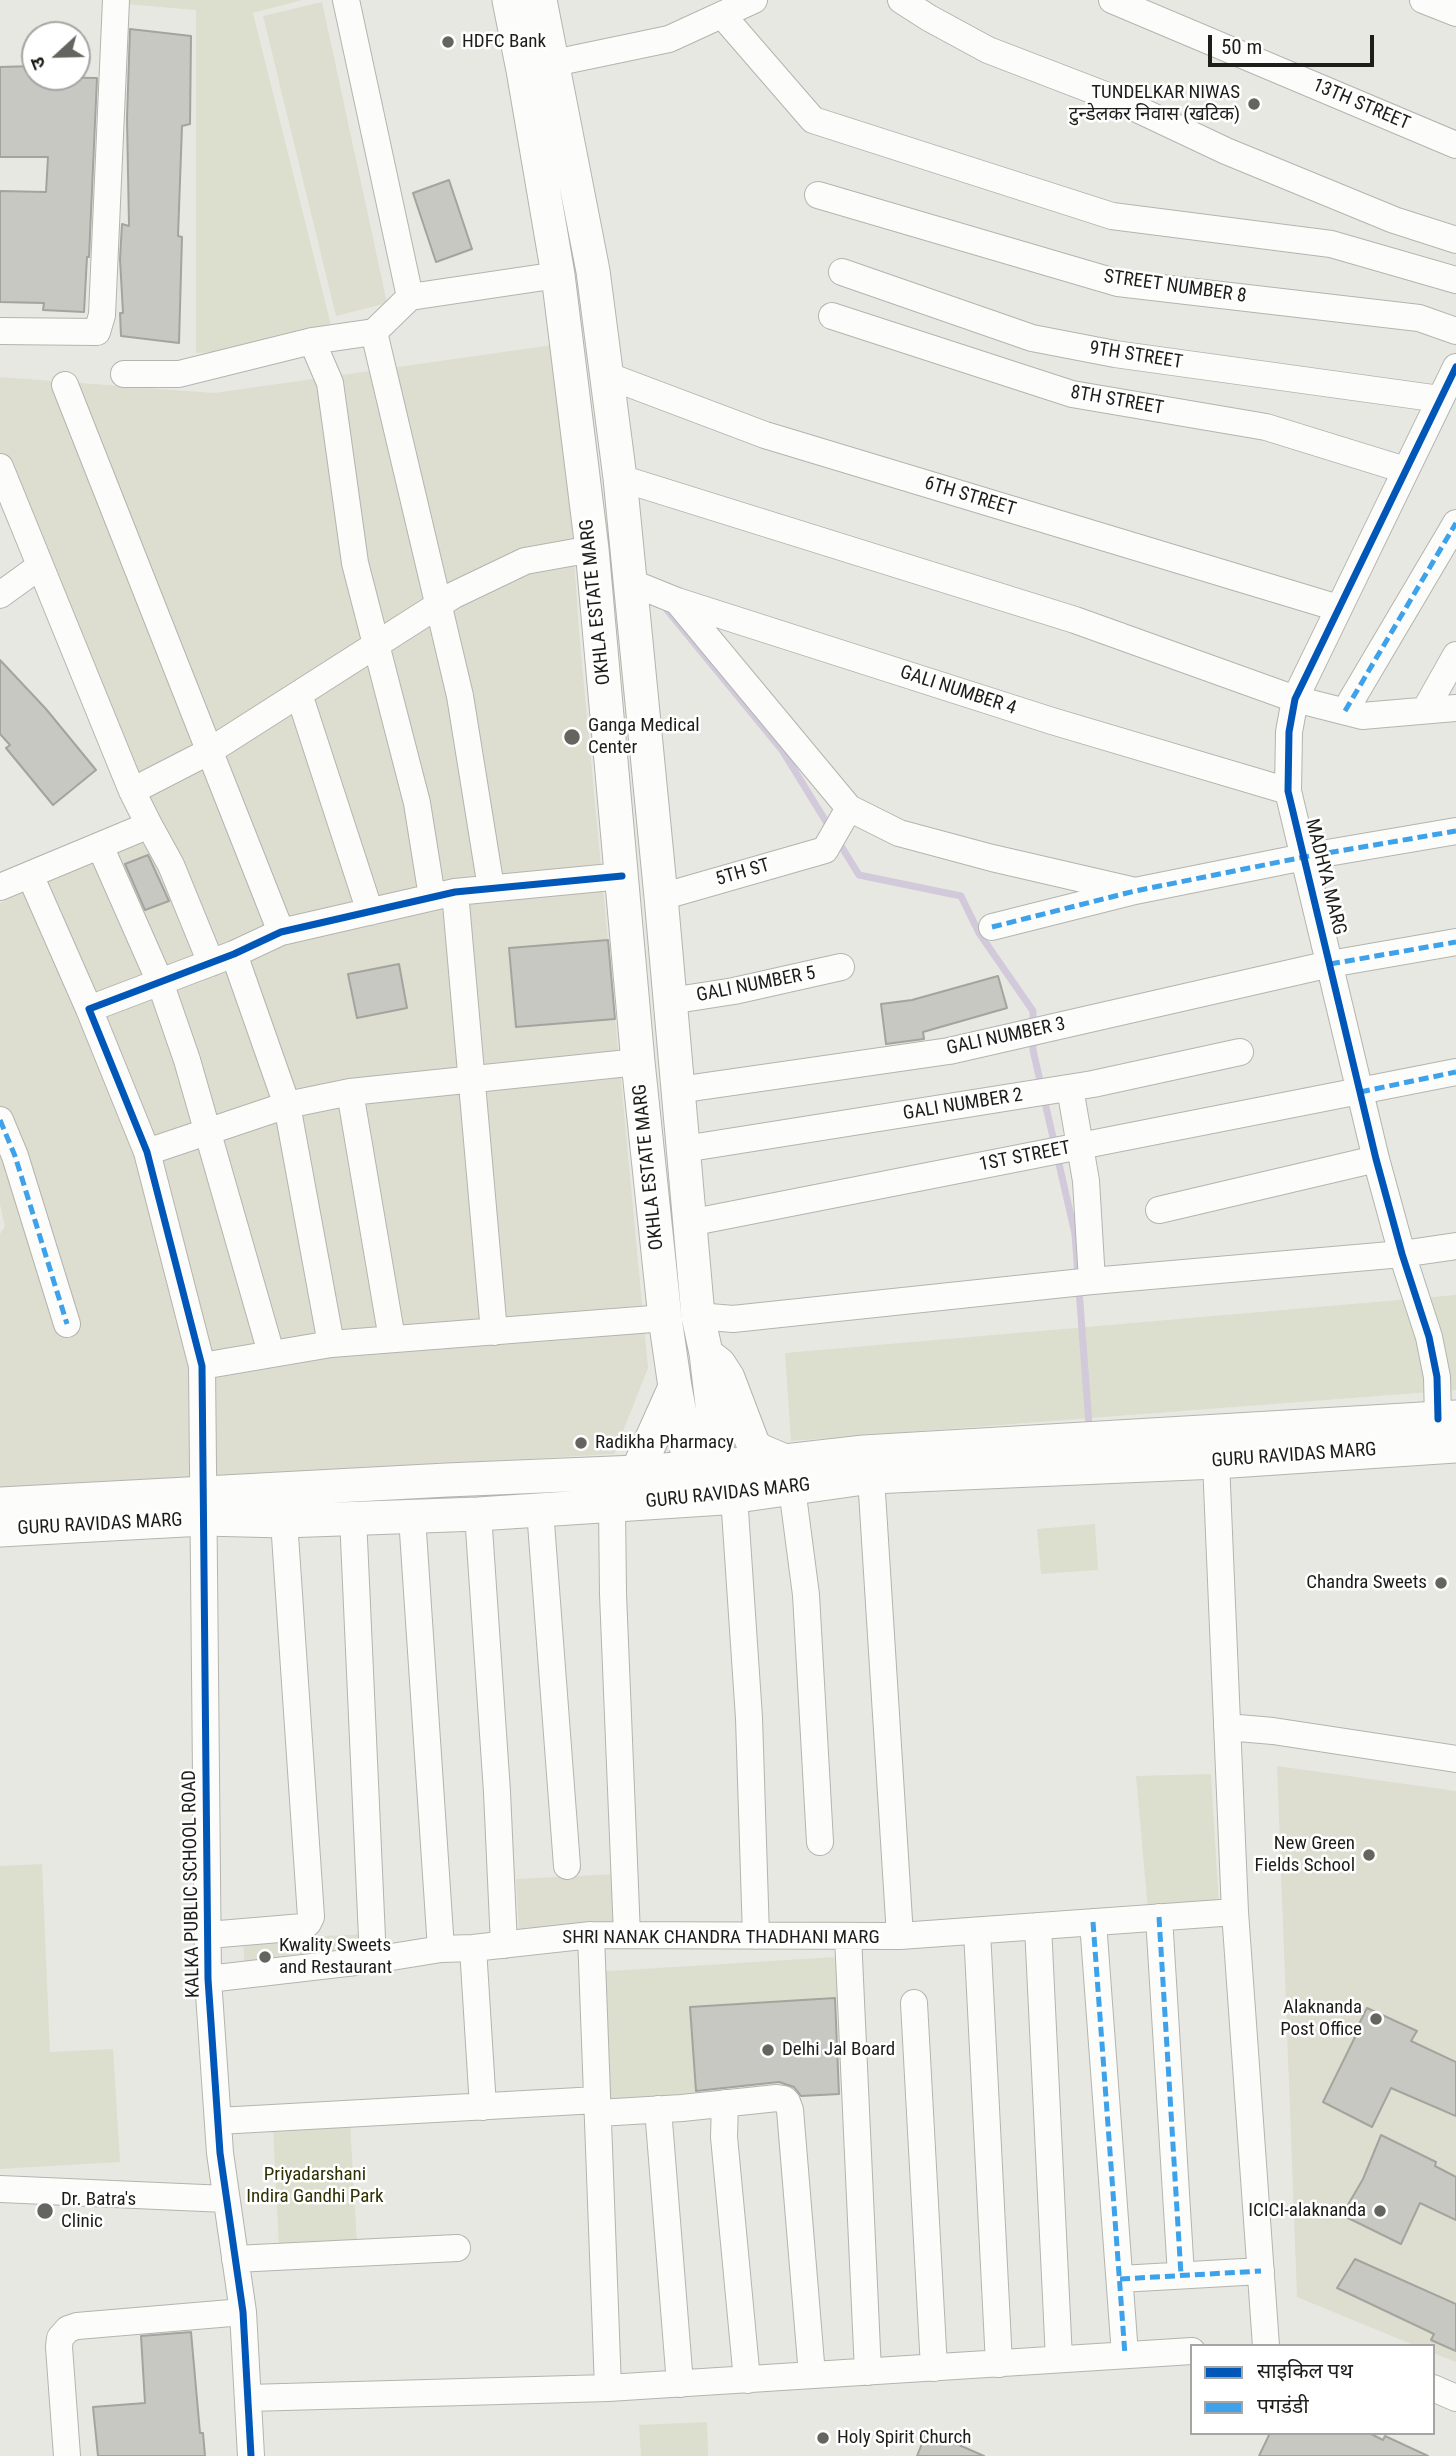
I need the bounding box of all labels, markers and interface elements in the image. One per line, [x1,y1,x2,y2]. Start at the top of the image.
north arrow [21,21,91,91]
scale bar [1211,21,1377,65]
place label: HDFC Bank [462,31,546,53]
marker: HDFC Bank [440,34,456,50]
text: 50 m [1221,35,1262,59]
text: उ [25,54,51,73]
street label: 13TH STREET [1309,74,1413,136]
place label: TUNDELKAR NIWAS टुन्डेलकर निवास (खटिक) [1069,82,1240,126]
marker: TUNDELKAR NIWAS टुन्डेलकर निवास (खटिक) [1246,96,1262,112]
street label: STREET NUMBER 8 [1102,266,1248,308]
street label: 9TH STREET [1088,337,1184,375]
street label: 8TH STREET [1069,382,1165,420]
street label: 6TH STREET [922,472,1018,522]
street label: OKHLA ESTATE MARG [576,518,616,686]
street label: GALI NUMBER 4 [897,661,1019,721]
place label: Ganga Medical Center [588,715,700,759]
marker: Ganga Medical Center [562,727,582,747]
street label: MADHYA MARG [1300,816,1350,938]
street label: 5TH ST [713,854,773,892]
street label: GALI NUMBER 5 [695,962,817,1008]
street label: GALI NUMBER 3 [945,1013,1067,1061]
street label: OKHLA ESTATE MARG [629,1083,669,1251]
street label: GALI NUMBER 2 [902,1084,1024,1126]
street label: 1ST STREET [978,1137,1072,1177]
place label: Radikha Pharmacy [595,1432,734,1454]
marker: Radikha Pharmacy [573,1435,589,1451]
street label: GURU RAVIDAS MARG [1211,1439,1377,1473]
street label: GURU RAVIDAS MARG [645,1474,811,1514]
street label: GURU RAVIDAS MARG [17,1509,183,1541]
place label: Chandra Sweets [1306,1572,1427,1594]
marker: Chandra Sweets [1433,1575,1449,1591]
street label: KALKA PUBLIC SCHOOL ROAD [179,1770,205,1998]
place label: New Green Fields School [1255,1833,1355,1877]
marker: New Green Fields School [1361,1847,1377,1863]
street label: SHRI NANAK CHANDRA THADHANI MARG [562,1927,880,1949]
place label: Kwality Sweets and Restaurant [279,1935,392,1979]
marker: Kwality Sweets and Restaurant [257,1949,273,1965]
place label: Alaknanda Post Office [1280,1997,1362,2041]
marker: Alaknanda Post Office [1368,2011,1384,2027]
place label: Delhi Jal Board [782,2039,895,2061]
marker: Delhi Jal Board [760,2042,776,2058]
park label: Priyadarshani Indira Gandhi Park [246,2164,384,2208]
place label: Dr. Batra's Clinic [61,2189,136,2233]
place label: ICICI-alaknanda [1248,2200,1366,2222]
marker: Dr. Batra's Clinic [35,2201,55,2221]
marker: ICICI-alaknanda [1372,2203,1388,2219]
legend [1190,2344,1435,2435]
text: साइकिल पथ [1257,2359,1353,2383]
text: पगडंडी [1257,2394,1309,2418]
place label: Holy Spirit Church [837,2427,971,2449]
marker: Holy Spirit Church [815,2430,831,2446]

